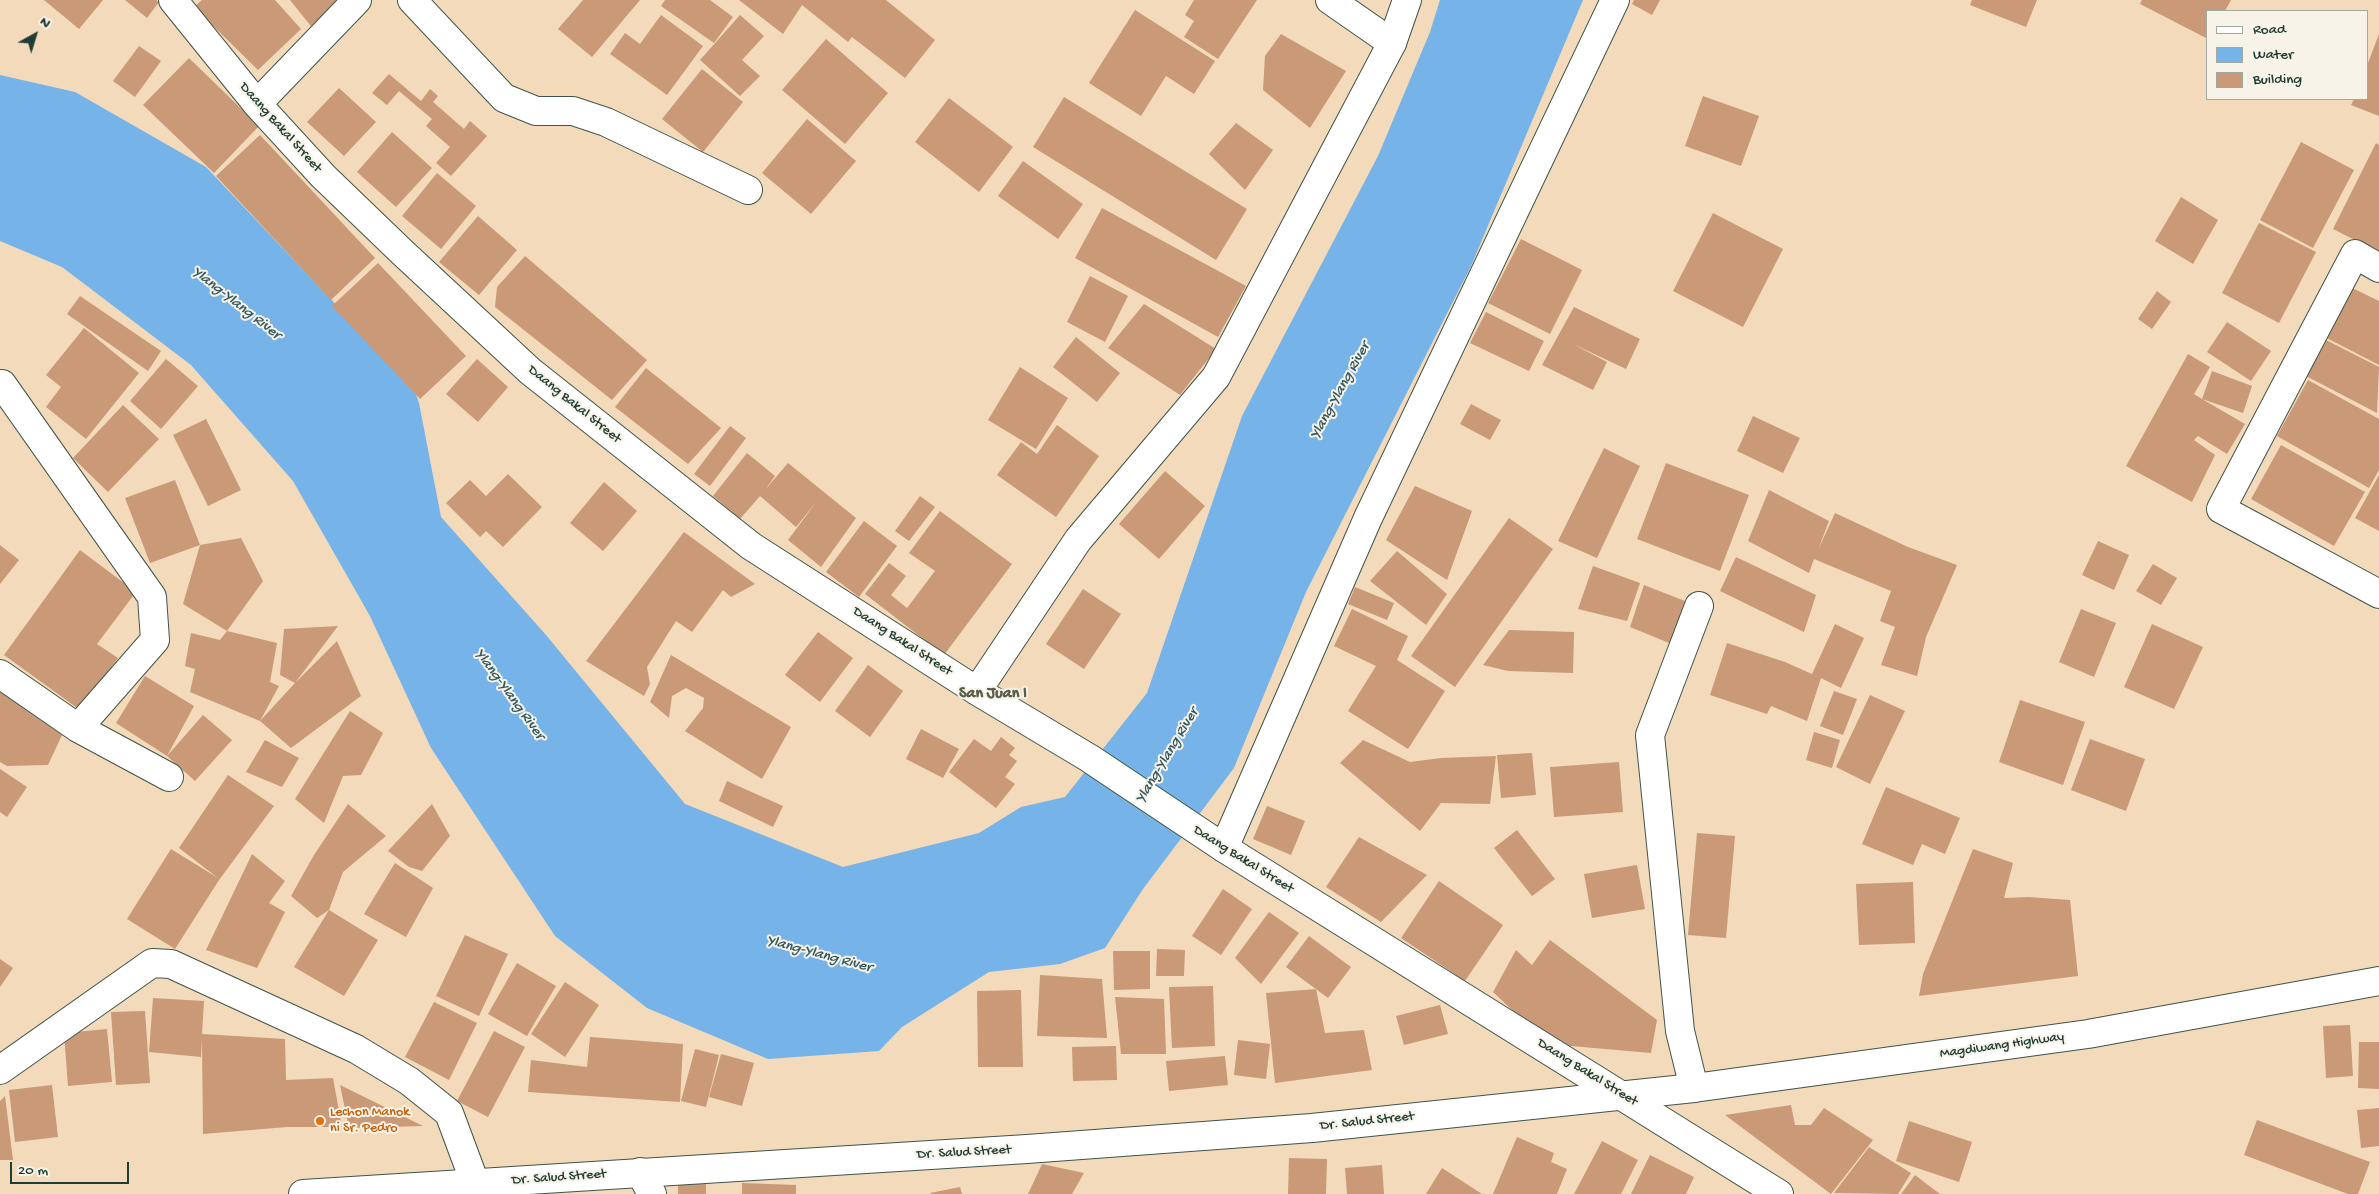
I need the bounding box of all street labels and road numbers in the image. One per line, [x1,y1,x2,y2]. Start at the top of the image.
street label: Daang Bakal Street [235,80,325,176]
street label: Daang Bakal Street [524,362,624,448]
street label: Daang Bakal Street [849,604,955,680]
street label: Daang Bakal Street [1190,822,1296,898]
street label: Magdiwang Highway [1939,1029,2065,1063]
street label: Daang Bakal Street [1534,1035,1640,1111]
street label: Dr. Salud Street [1319,1109,1415,1135]
street label: Dr. Salud Street [916,1142,1012,1164]
street label: Dr. Salud Street [511,1166,607,1190]

